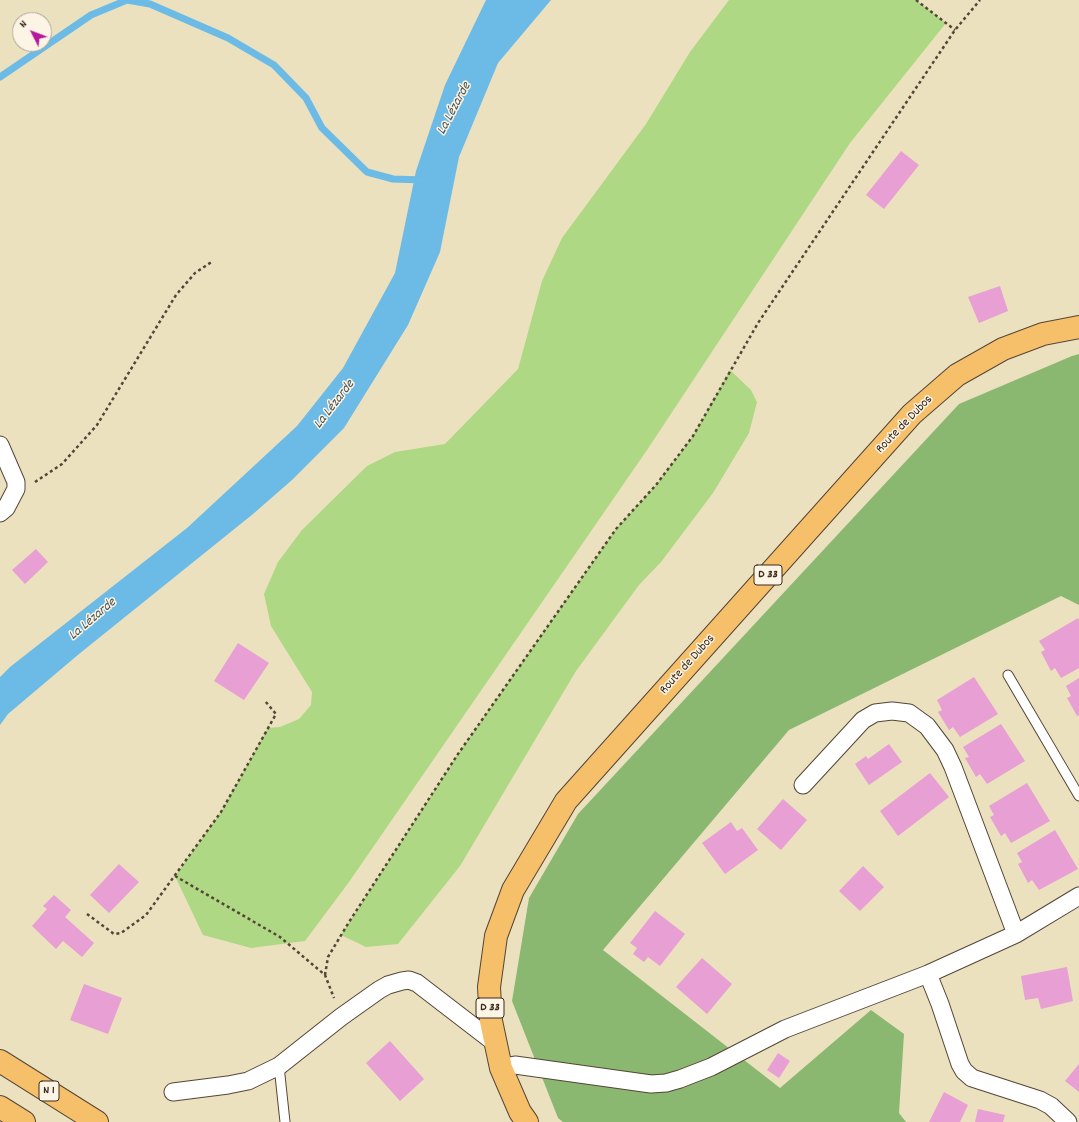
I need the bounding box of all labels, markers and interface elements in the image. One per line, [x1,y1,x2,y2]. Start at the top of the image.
north arrow [12,12,52,52]
text: N [16,17,32,32]
water label: La Lézarde [434,80,476,138]
water label: La Lézarde [311,377,359,433]
street label: Route de Dubos [873,393,937,457]
road number: D 33 [754,565,782,585]
water label: La Lézarde [66,595,120,645]
street label: Route de Dubos [657,632,719,698]
road number: D 33 [476,998,504,1018]
road number: N 1 [39,1081,59,1101]

